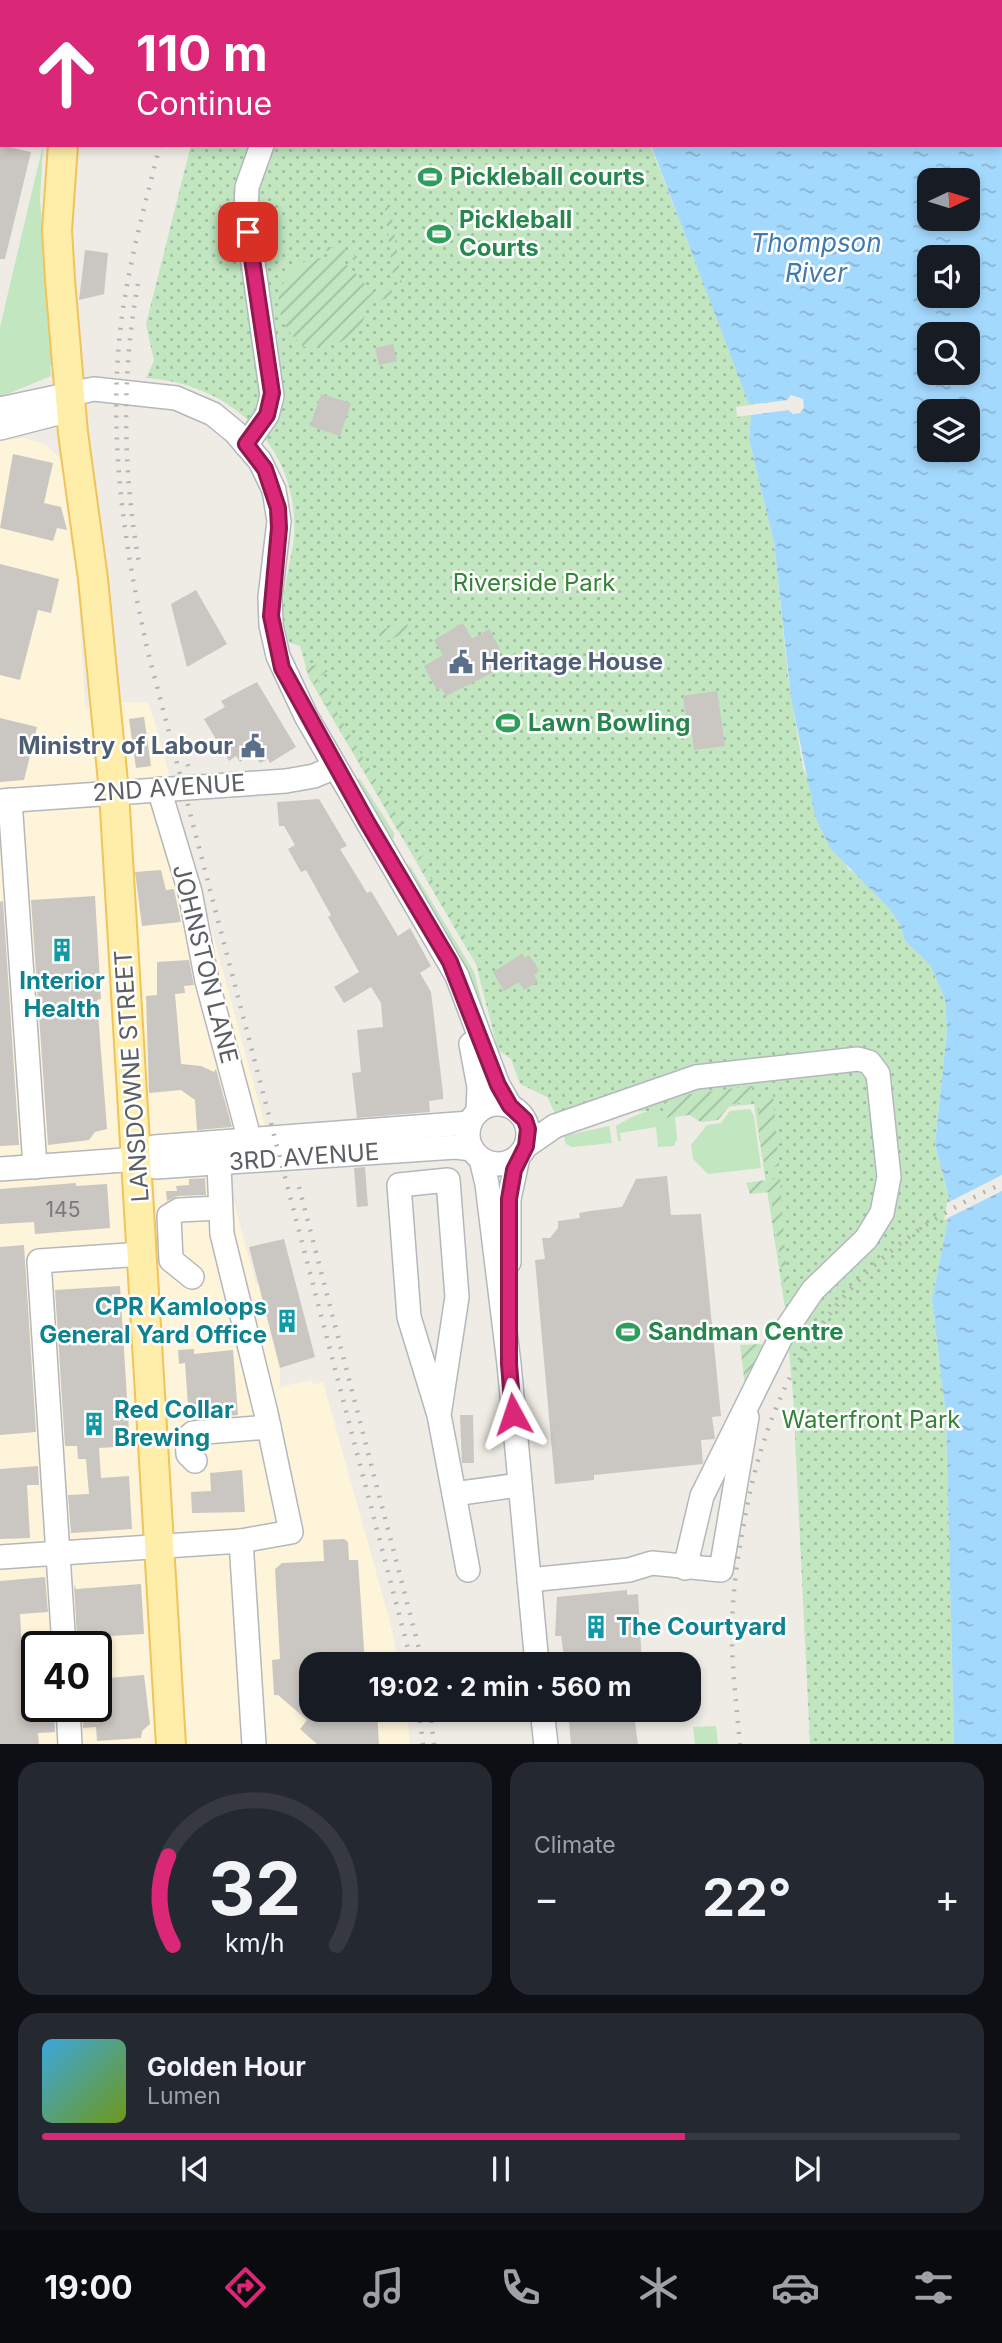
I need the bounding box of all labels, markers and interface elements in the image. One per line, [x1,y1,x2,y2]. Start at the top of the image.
text: 110 m [136,24,268,83]
icon: ahead [21,28,112,119]
text: Continue [136,84,272,123]
place label: Pickleball courts [450,162,645,191]
sports icon: Pickleball courts [416,163,444,191]
north arrow [917,168,980,231]
map controls [917,168,980,462]
pin [218,202,278,262]
place label: Pickleball Courts [459,205,572,262]
icon: arrive [229,213,267,251]
sports icon: Pickleball Courts [425,220,453,248]
water label: Thompson River [750,227,882,288]
button: sound [917,245,980,308]
button: search [917,322,980,385]
button: layers [917,399,980,462]
park label: Riverside Park [453,568,615,597]
place label: Heritage House [481,647,663,676]
public building icon: Heritage House [447,648,475,676]
place label: Lawn Bowling [528,708,690,737]
sports icon: Lawn Bowling [494,709,522,737]
place label: Ministry of Labour [18,731,233,760]
public building icon: Ministry of Labour [239,732,267,760]
street label: 2ND AVENUE [92,768,246,807]
street label: JOHNSTON LANE [167,861,244,1066]
building icon: Interior Health [48,936,76,964]
street label: LANSDOWNE STREET [108,949,155,1203]
place label: Interior Health [19,966,105,1023]
street label: 3RD AVENUE [228,1137,380,1176]
house number: 145 [46,1197,80,1222]
place label: CPR Kamloops General Yard Office [39,1292,267,1349]
building icon: CPR Kamloops General Yard Office [273,1307,301,1335]
place label: Sandman Centre [648,1317,843,1346]
sports icon: Sandman Centre [614,1318,642,1346]
position arrow [476,1377,550,1451]
place label: Red Collar Brewing [114,1395,234,1452]
park label: Waterfront Park [781,1405,961,1434]
building icon: Red Collar Brewing [80,1410,108,1438]
place label: The Courtyard [616,1612,786,1641]
building icon: The Courtyard [582,1613,610,1641]
speed limit sign: 40 [21,1631,112,1722]
text: 19:02 · 2 min · 560 m [368,1671,632,1702]
text: Climate [534,1831,616,1859]
text: 32 [209,1844,301,1933]
text: 22° [702,1866,792,1929]
text: − [534,1875,559,1921]
text: + [935,1875,960,1921]
text: km/h [225,1927,285,1957]
text: Golden Hour [147,2051,306,2082]
text: Lumen [147,2082,221,2110]
icon: previous [176,2150,214,2188]
icon: pause [482,2150,520,2188]
icon: next [788,2150,826,2188]
icon: directions [221,2263,270,2312]
icon: music [359,2263,408,2312]
icon: phone [496,2263,545,2312]
icon: climate [634,2263,683,2312]
icon: car [771,2263,820,2312]
icon: filters [909,2263,958,2312]
text: 19:00 [44,2268,133,2307]

